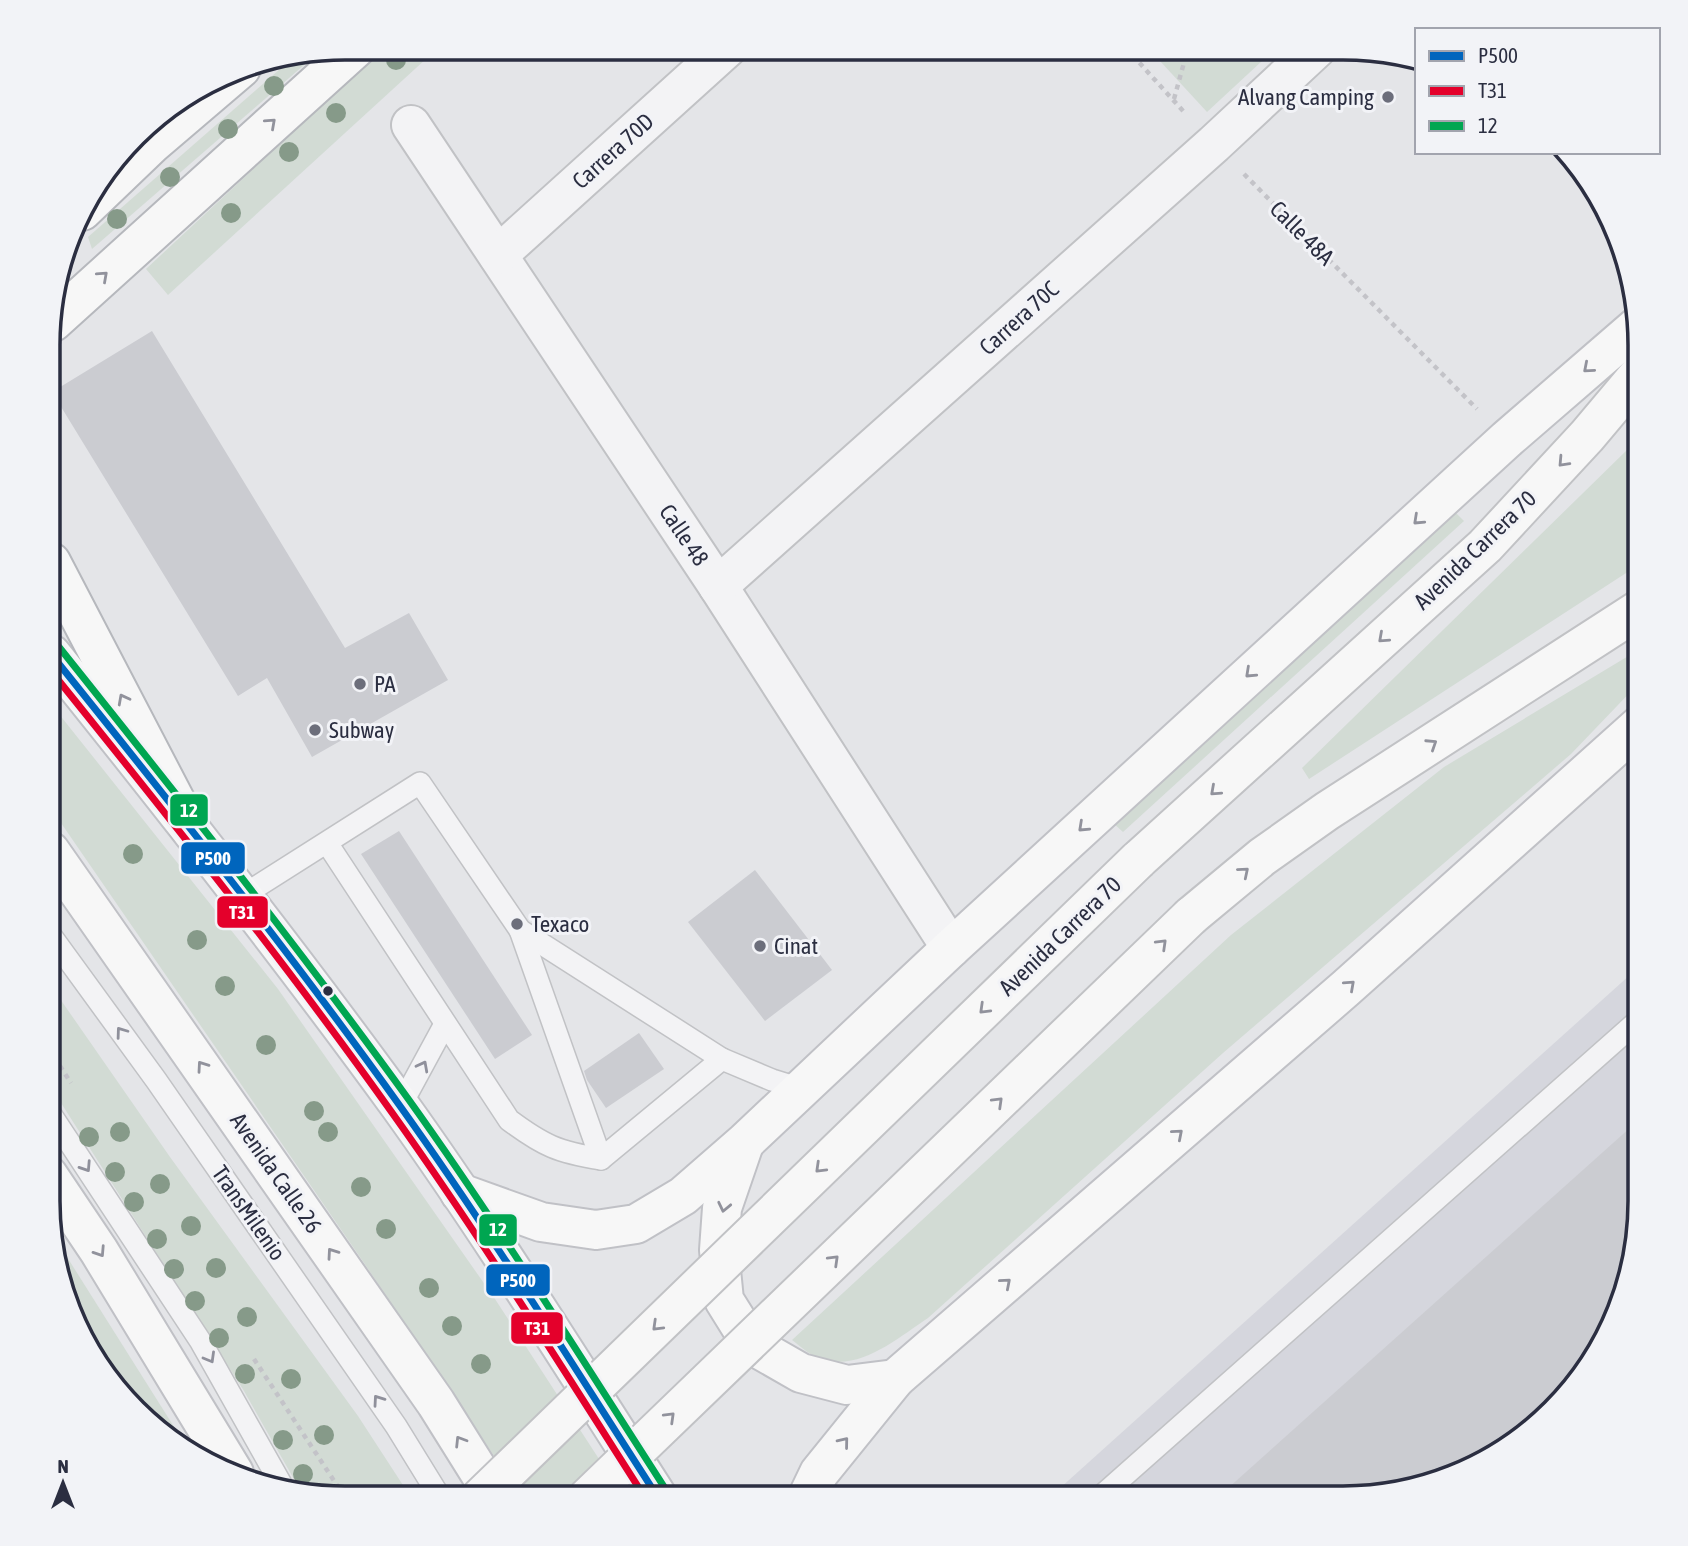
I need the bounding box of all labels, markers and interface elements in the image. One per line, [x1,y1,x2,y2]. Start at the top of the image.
legend [1415,28,1660,154]
text: P500 [1478,43,1518,67]
text: T31 [1478,78,1507,102]
place label: Alvang Camping [1238,84,1374,110]
marker: Alvang Camping [1380,89,1396,105]
street label: Carrera 70D [567,108,659,194]
text: 12 [1478,113,1498,137]
one-way arrow [263,119,276,132]
street label: Calle 48A [1265,196,1340,271]
one-way arrow [95,272,108,284]
street label: Carrera 70C [974,276,1064,360]
one-way arrow [1583,360,1596,372]
one-way arrow [1559,454,1572,467]
street label: Avenida Carrera 70 [1409,485,1541,615]
street label: Calle 48 [654,499,714,571]
one-way arrow [1413,511,1426,524]
one-way arrow [1378,630,1391,642]
one-way arrow [1245,665,1258,678]
place label: PA [374,671,396,697]
marker: PA [352,676,368,692]
one-way arrow [118,694,131,706]
place label: Subway [329,717,394,743]
marker: Subway [307,722,323,738]
one-way arrow [1424,740,1437,753]
one-way arrow [1210,782,1223,795]
line badge: 12 [169,793,209,827]
text: 12 [180,799,198,821]
one-way arrow [1078,819,1091,831]
line badge: P500 [180,841,246,875]
text: P500 [195,847,231,869]
one-way arrow [1235,868,1248,880]
street label: Avenida Carrera 70 [994,871,1126,1001]
line badge: T31 [216,895,269,929]
text: T31 [229,901,255,923]
place label: Texaco [531,911,589,937]
marker: Texaco [509,916,525,932]
place label: Cinat [774,933,818,959]
marker: Cinat [752,938,768,954]
one-way arrow [1154,940,1167,953]
one-way arrow [1341,981,1354,993]
unlabelled marker [321,984,335,998]
one-way arrow [979,1001,992,1014]
one-way arrow [117,1027,130,1040]
one-way arrow [415,1060,428,1073]
one-way arrow [198,1061,210,1074]
one-way arrow [990,1097,1003,1110]
street label: Avenida Calle 26 [225,1108,327,1238]
one-way arrow [1169,1130,1182,1142]
one-way arrow [78,1159,90,1172]
one-way arrow [816,1159,829,1172]
street label: TransMilenio [207,1161,291,1265]
one-way arrow [717,1201,732,1213]
line badge: 12 [478,1213,518,1247]
text: 12 [489,1218,507,1240]
one-way arrow [91,1244,104,1257]
one-way arrow [328,1248,340,1261]
one-way arrow [826,1255,839,1268]
line badge: P500 [485,1263,551,1297]
text: P500 [500,1269,536,1291]
one-way arrow [998,1279,1011,1291]
line badge: T31 [510,1311,564,1345]
text: T31 [524,1317,550,1339]
one-way arrow [652,1317,665,1330]
one-way arrow [202,1350,215,1363]
one-way arrow [374,1395,386,1408]
one-way arrow [662,1413,675,1426]
one-way arrow [455,1436,468,1449]
one-way arrow [836,1437,848,1450]
north arrow [28,1448,98,1518]
text: N [57,1455,69,1477]

